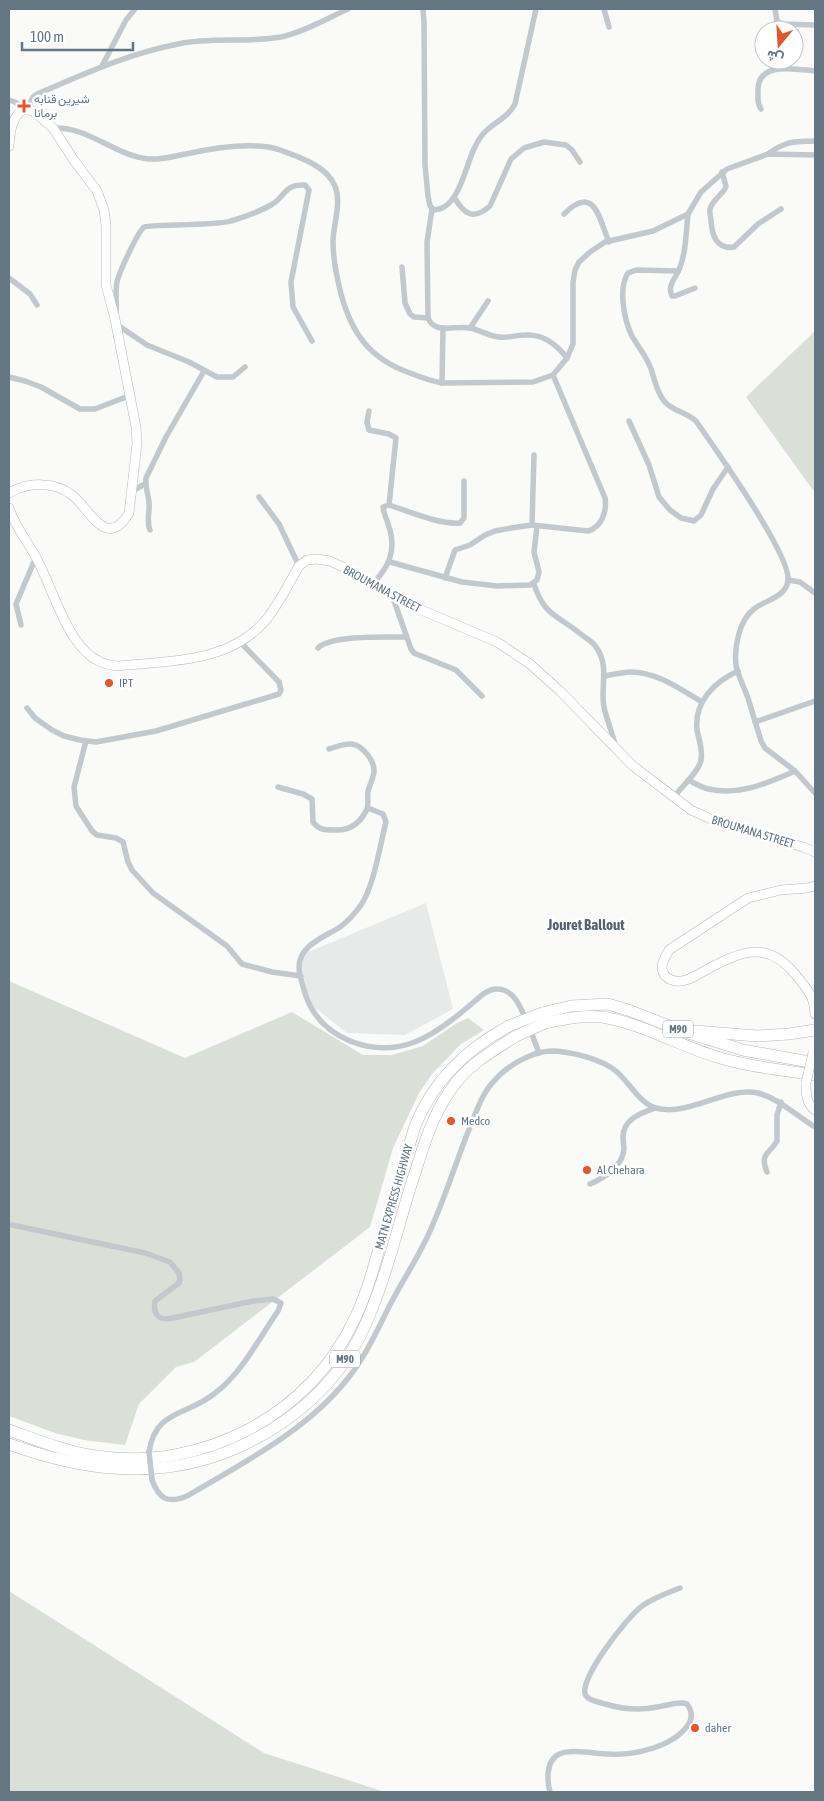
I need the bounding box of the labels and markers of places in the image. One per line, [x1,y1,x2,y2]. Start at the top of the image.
place label: شيرين قنابه برمانا [34,92,90,121]
marker: شيرين قنابه برمانا [18,100,30,112]
place label: IPT [119,676,134,690]
marker: IPT [103,677,115,689]
place label: Medco [461,1114,491,1128]
marker: Medco [445,1115,457,1127]
place label: Al Chehara [597,1163,645,1177]
marker: Al Chehara [581,1164,593,1176]
place label: daher [705,1721,732,1735]
marker: daher [689,1722,701,1734]

